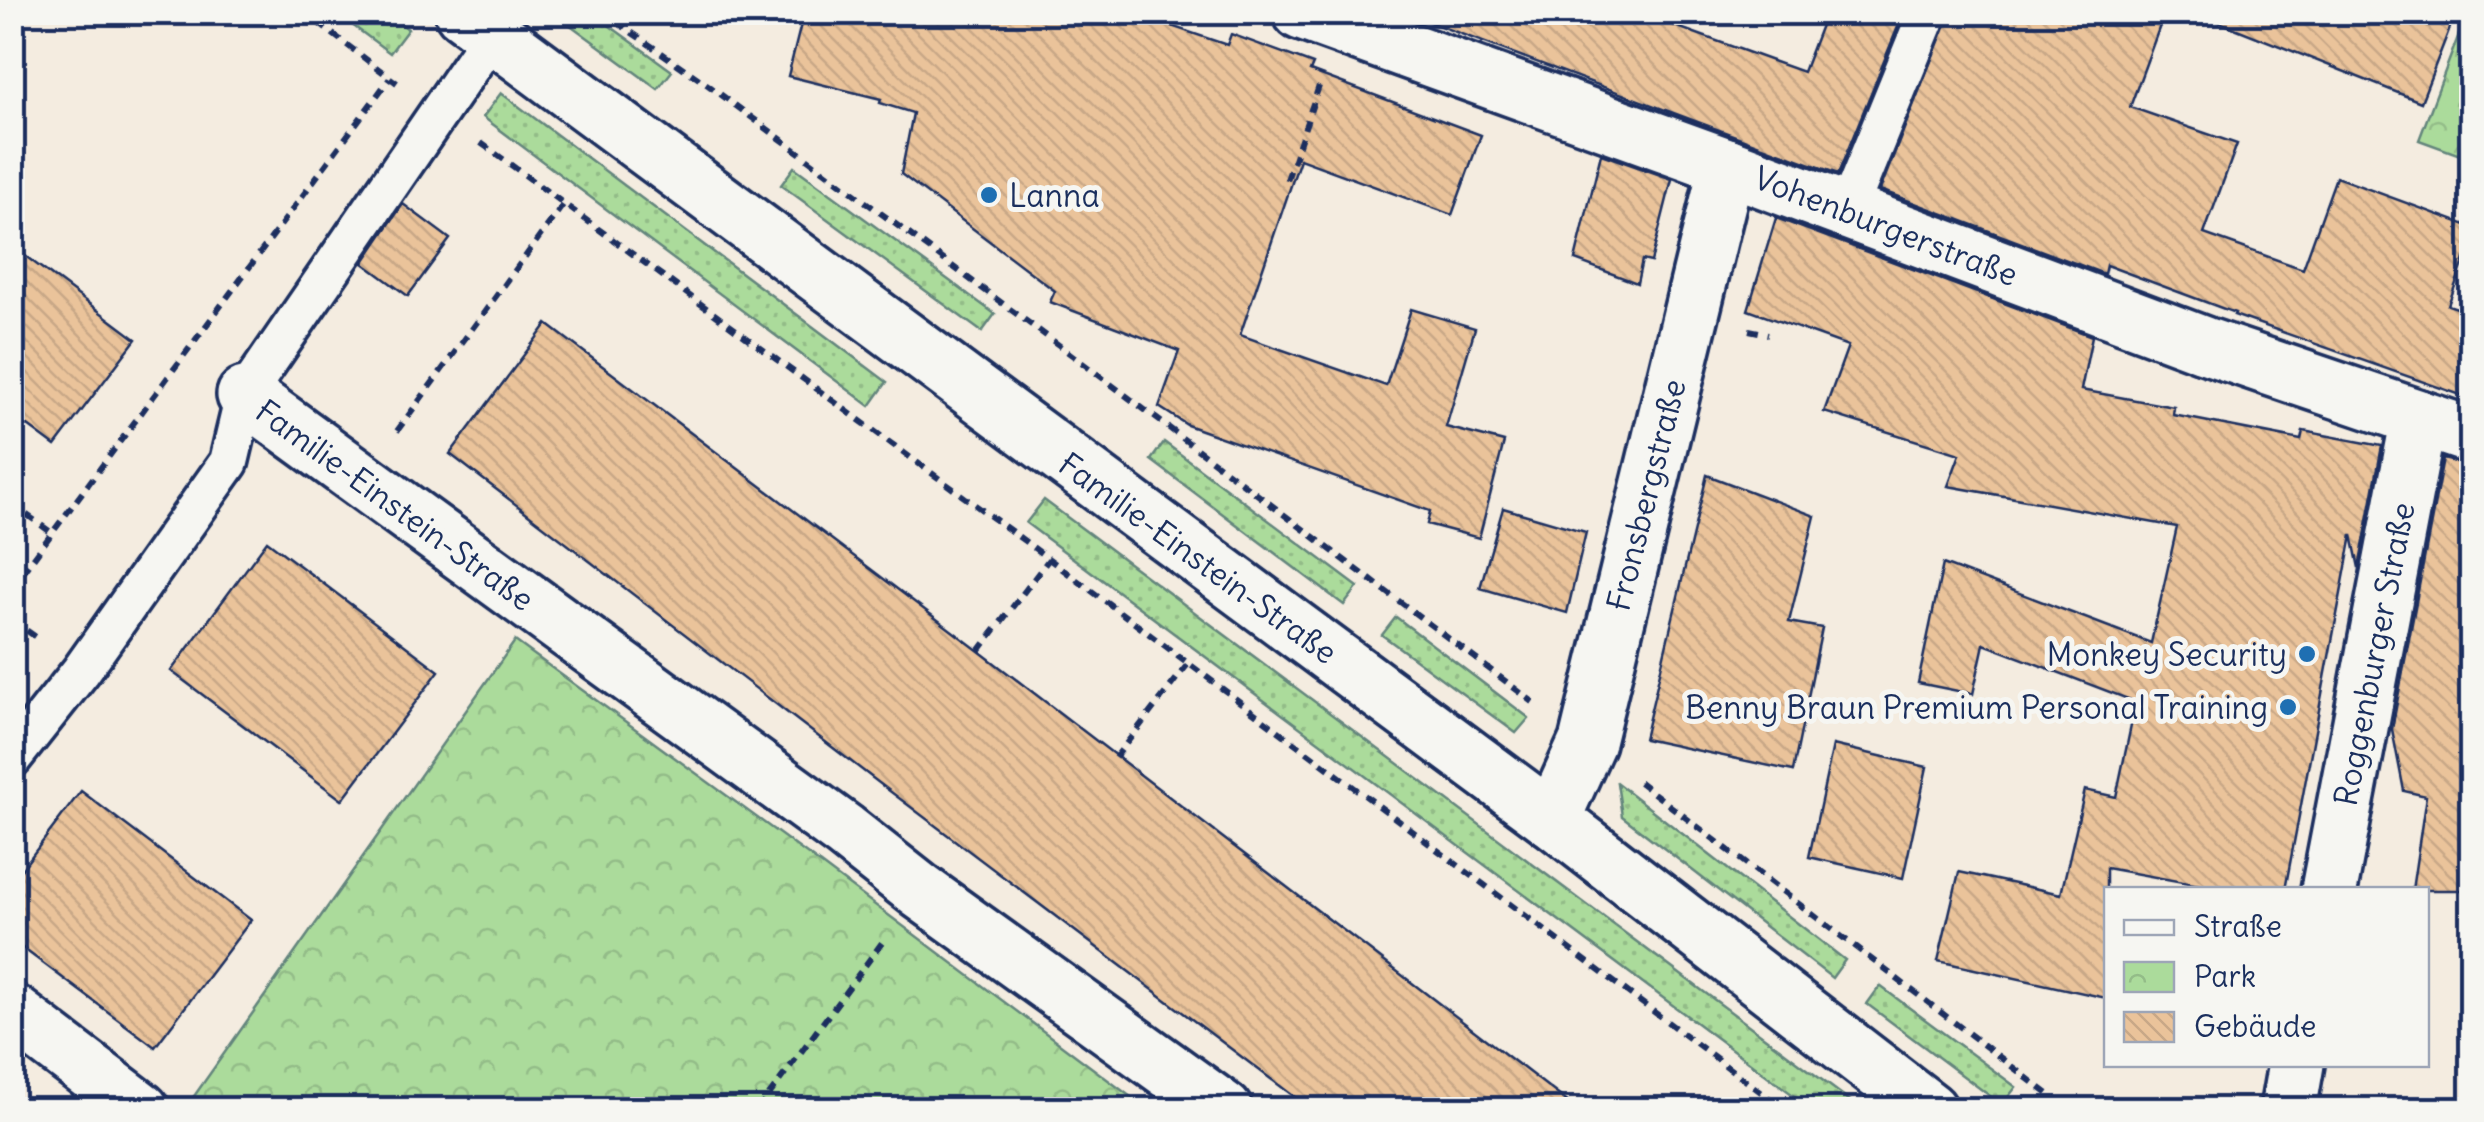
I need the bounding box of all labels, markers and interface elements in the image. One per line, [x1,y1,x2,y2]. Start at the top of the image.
street label: Vohenburgerstraße [1748,157,2024,295]
place label: Lanna [1009,175,1100,216]
marker: Lanna [978,184,1000,206]
street label: Fronsbergstraße [1597,375,1695,615]
street label: Familie-Einstein-Straße [248,390,542,620]
street label: Familie-Einstein-Straße [1051,443,1345,673]
street label: Roggenburger Straße [2324,499,2424,809]
place label: Monkey Security [2046,634,2287,675]
marker: Monkey Security [2296,643,2318,665]
place label: Benny Braun Premium Personal Training [1685,687,2268,728]
marker: Benny Braun Premium Personal Training [2277,696,2299,718]
legend [2104,887,2429,1067]
text: Straße [2194,907,2282,945]
text: Park [2194,957,2256,995]
text: Gebäude [2194,1007,2316,1045]

